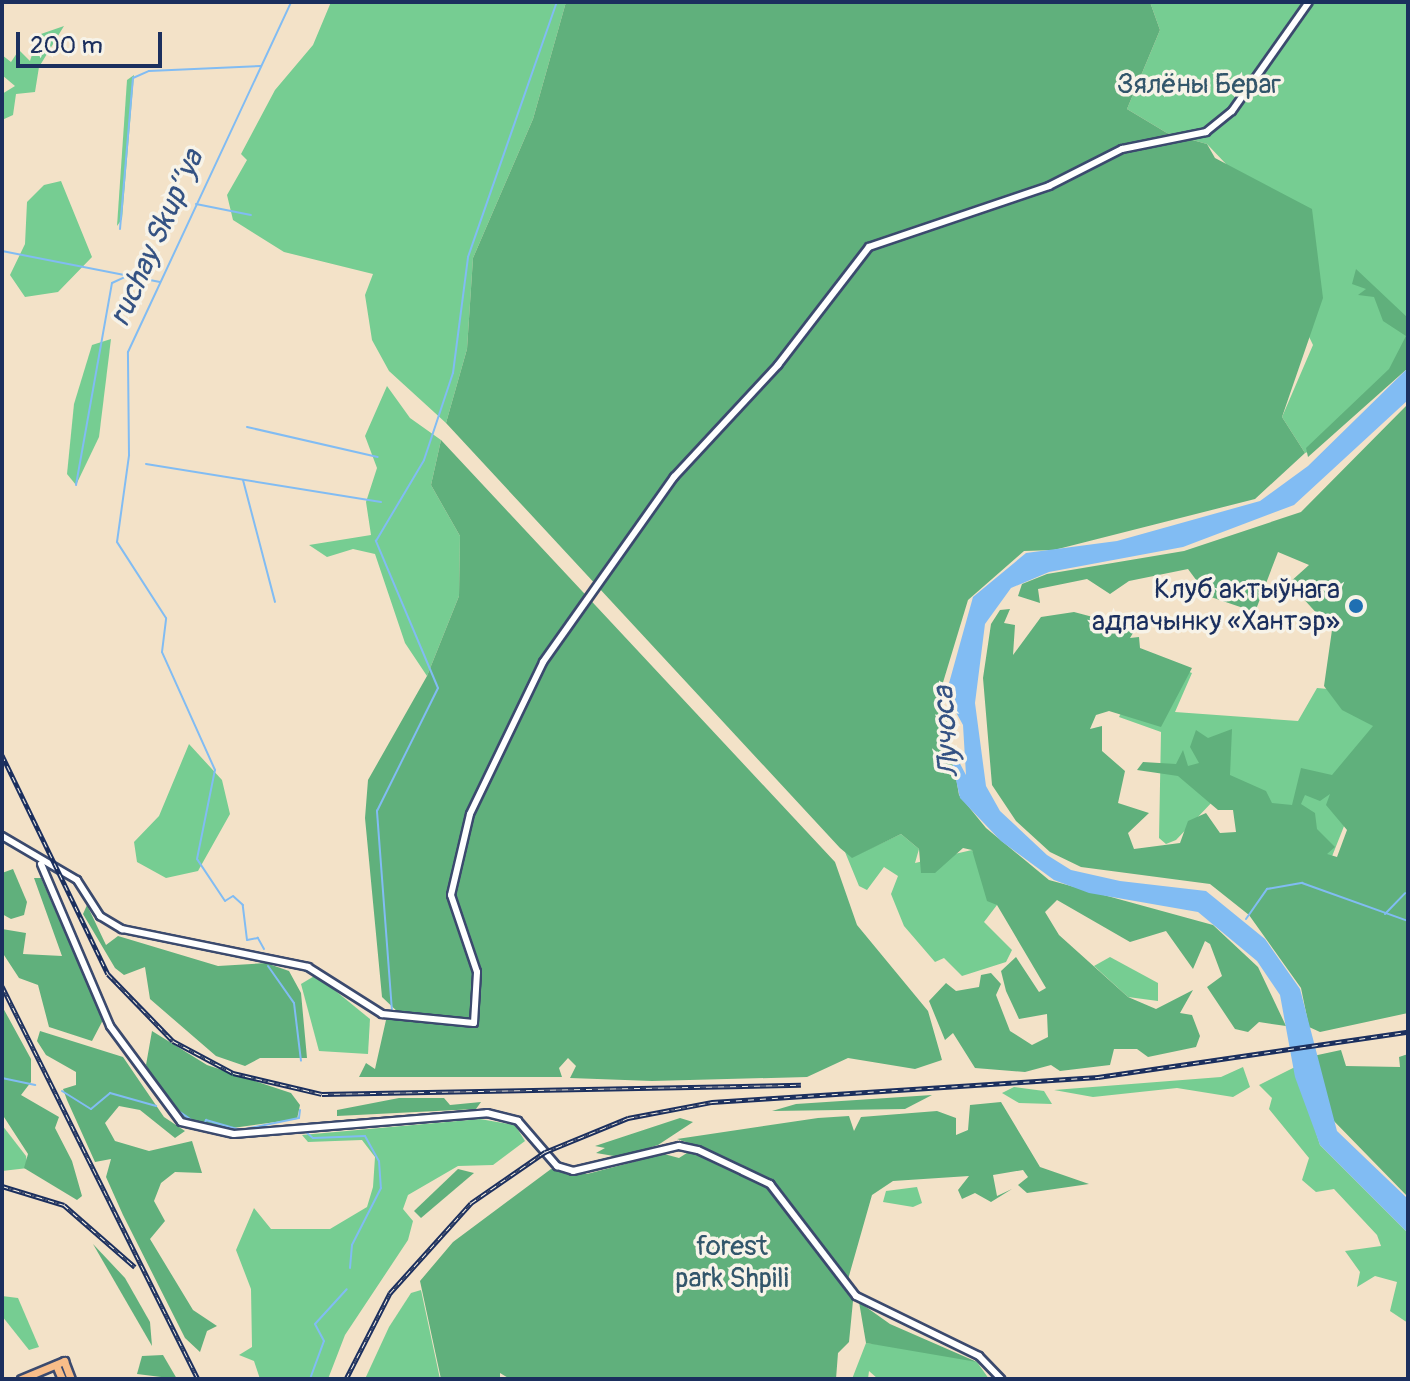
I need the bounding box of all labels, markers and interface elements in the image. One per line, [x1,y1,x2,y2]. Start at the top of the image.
scale bar [20,16,166,66]
text: 200 m [30,31,103,60]
park label: Зялёны Бераг [1117,68,1281,102]
water label: ruchay Skup’’ya [102,145,212,331]
place label: Клуб актыўнага адпачынку «Хантэр» [1092,573,1340,639]
marker: Клуб актыўнага адпачынку «Хантэр» [1347,597,1365,615]
water label: Лучоса [926,685,968,779]
park label: forest park Shpili [675,1230,789,1296]

